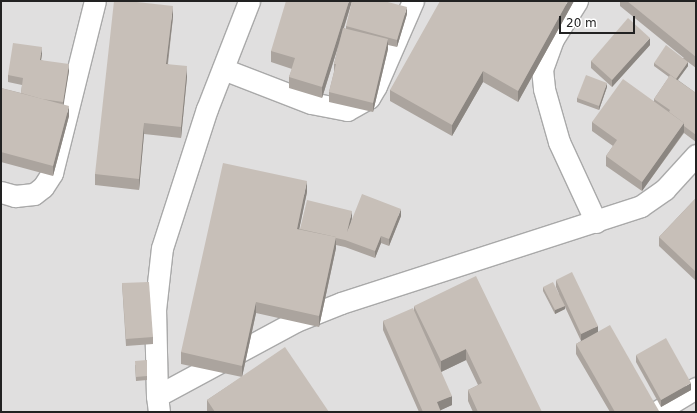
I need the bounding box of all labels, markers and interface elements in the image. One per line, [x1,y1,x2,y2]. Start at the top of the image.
scale bar [561,8,637,34]
text: 20 m [566,16,597,30]

